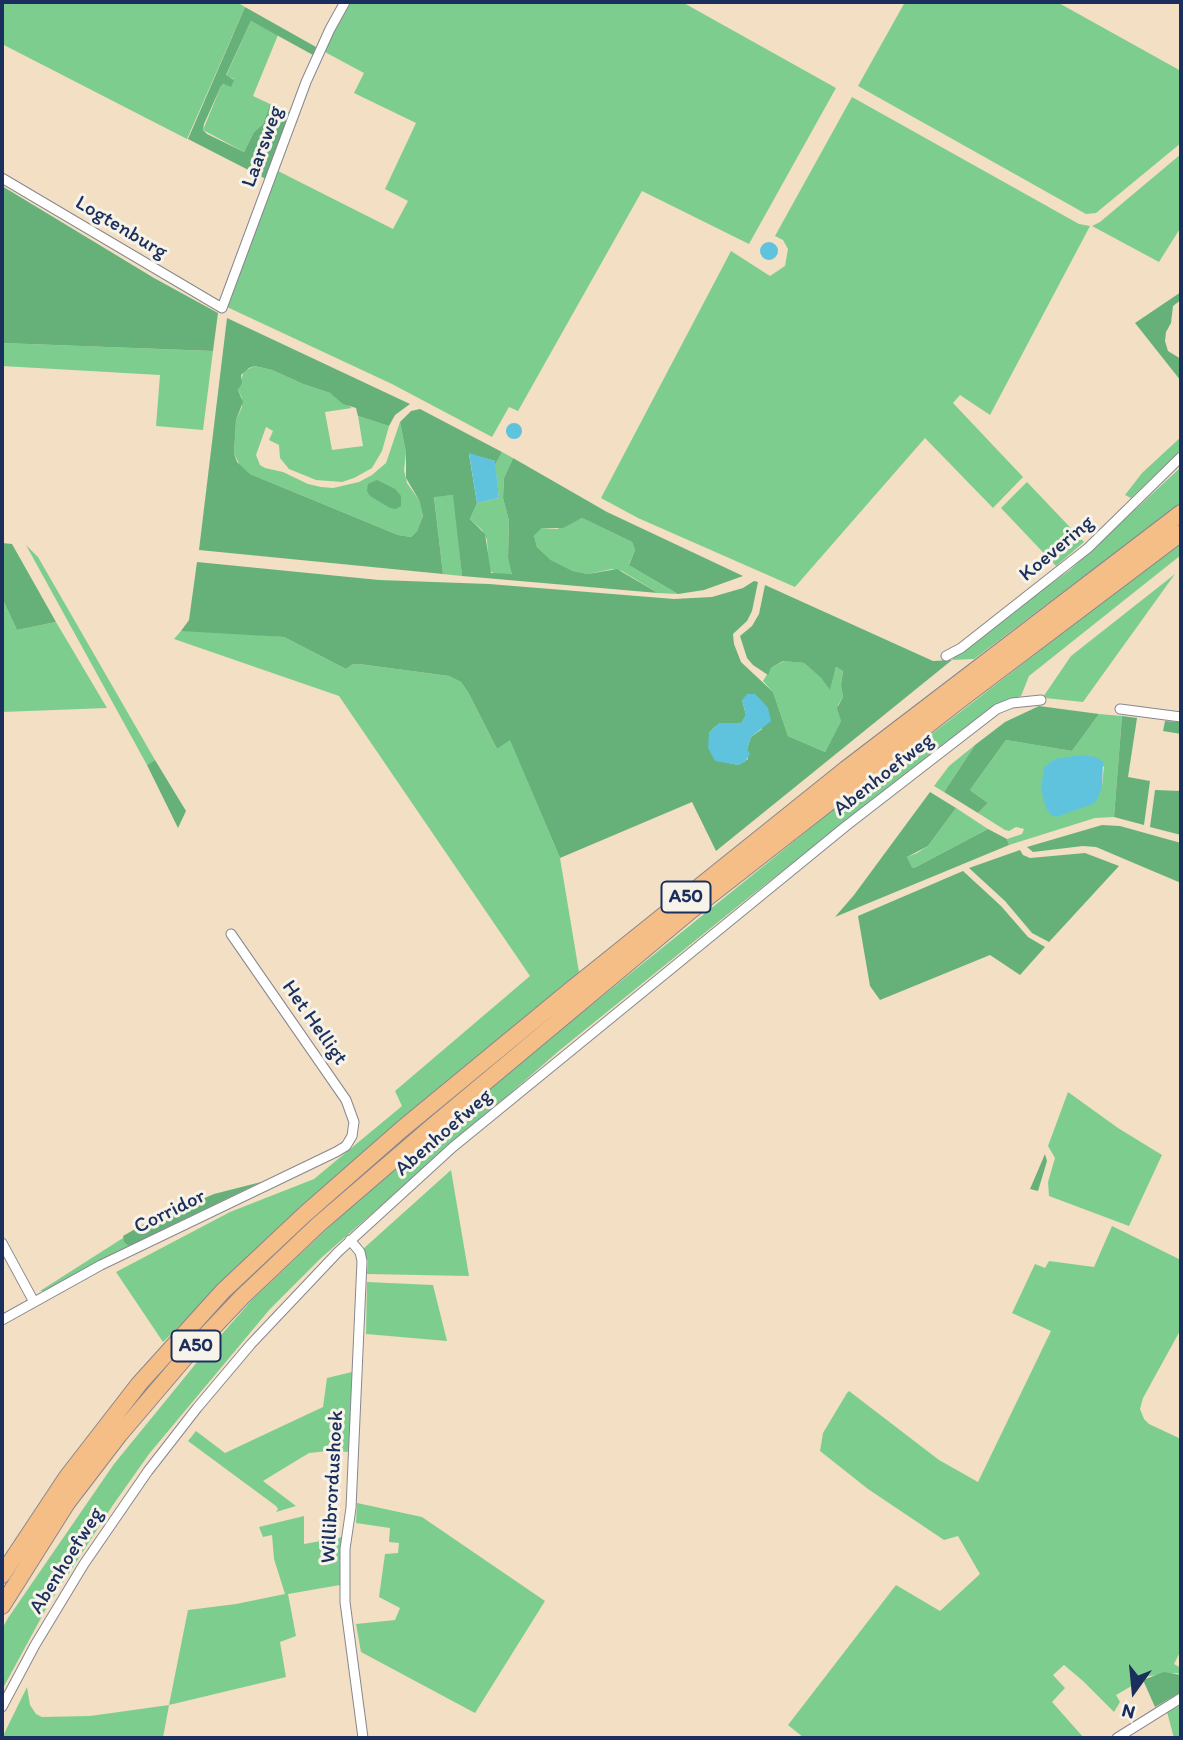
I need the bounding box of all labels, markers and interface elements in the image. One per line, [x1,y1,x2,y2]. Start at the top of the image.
street label: Laarsweg [237,103,289,191]
street label: Logtenburg [70,191,172,265]
street label: Koevering [1014,510,1100,588]
street label: Abenhoefweg [829,728,939,822]
road number: A50 [662,882,710,912]
street label: Het Helligt [276,976,352,1070]
street label: Abenhoefweg [390,1084,498,1182]
street label: Corridor [130,1184,210,1240]
road number: A50 [172,1330,220,1362]
street label: Willibrordushoek [316,1410,350,1564]
street label: Abenhoefweg [24,1503,110,1619]
north arrow [1099,1656,1169,1726]
text: N [1119,1699,1138,1725]

